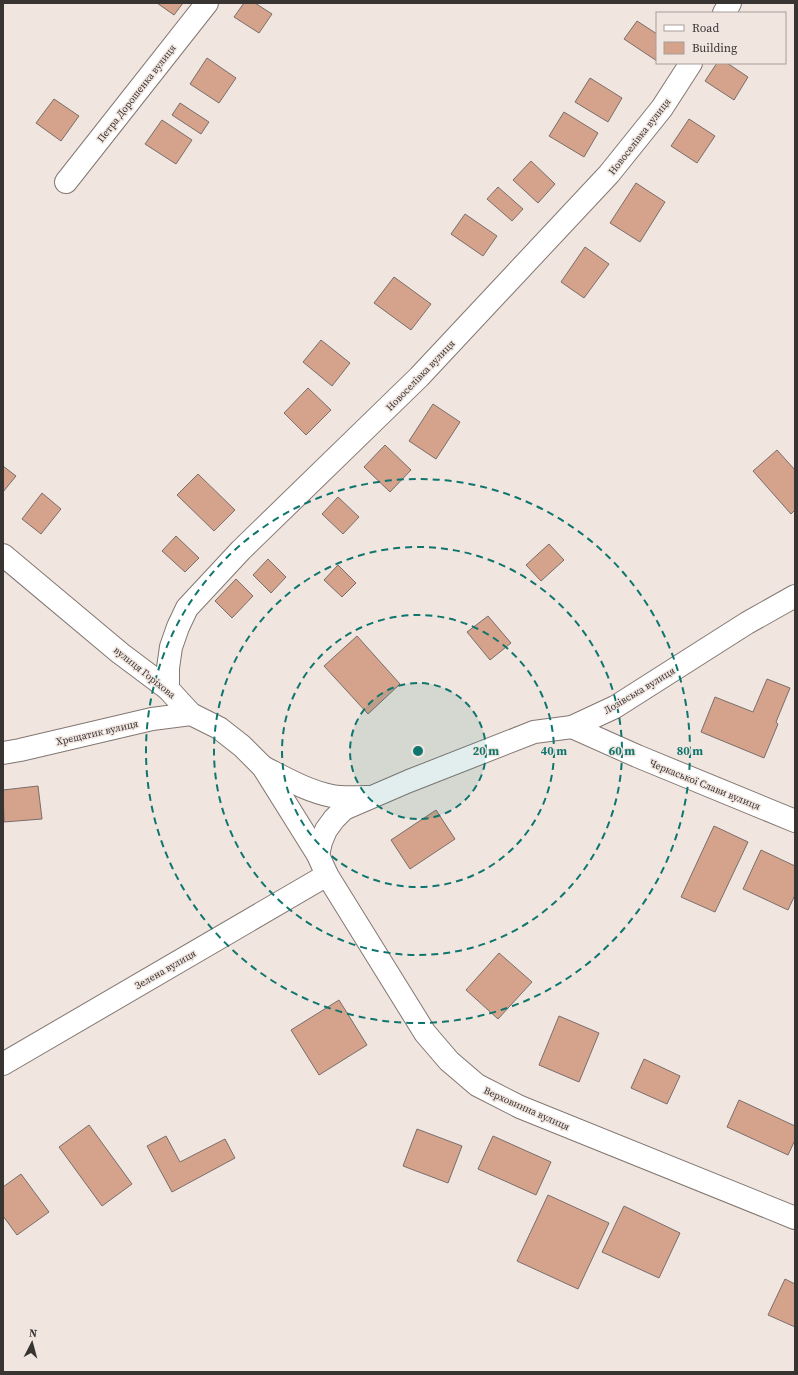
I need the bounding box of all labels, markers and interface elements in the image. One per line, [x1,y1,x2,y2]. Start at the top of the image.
legend [656,12,786,64]
text: Road [692,20,719,36]
text: Building [692,40,737,56]
street label: Петра Дорошенка вулиця [94,42,179,145]
street label: Новоселівка вулиця [605,95,673,177]
street label: Новоселівка вулиця [383,337,458,414]
street label: вулиця Горіхова [111,643,179,702]
street label: Лозівська вулиця [601,664,677,717]
street label: Хрещатик вулиця [55,717,139,748]
text: 20 m [473,743,499,759]
text: 40 m [541,743,567,759]
text: 60 m [609,743,635,759]
text: 80 m [677,743,703,759]
centre of rings [411,744,425,758]
street label: Черкаської Слави вулиця [647,756,762,813]
street label: Зелена вулиця [132,947,198,992]
street label: Верховинна вулиця [482,1084,572,1133]
north arrow [12,1323,52,1363]
text: N [28,1326,38,1341]

